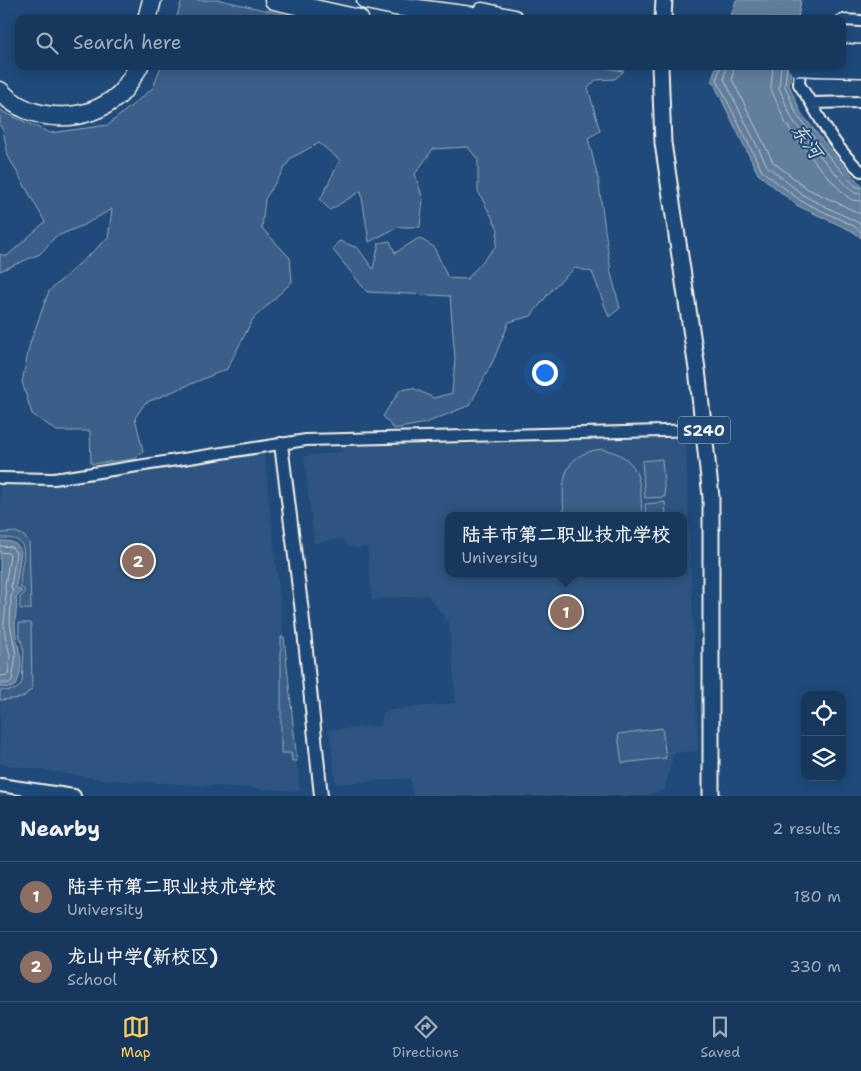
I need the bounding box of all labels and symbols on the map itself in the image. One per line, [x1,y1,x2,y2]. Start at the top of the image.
water label: 东河 [786,118,830,166]
your location [532,360,558,386]
road number: S240 [678,416,730,444]
pin: 2 [122,542,154,580]
pin: 1 [550,593,582,631]

